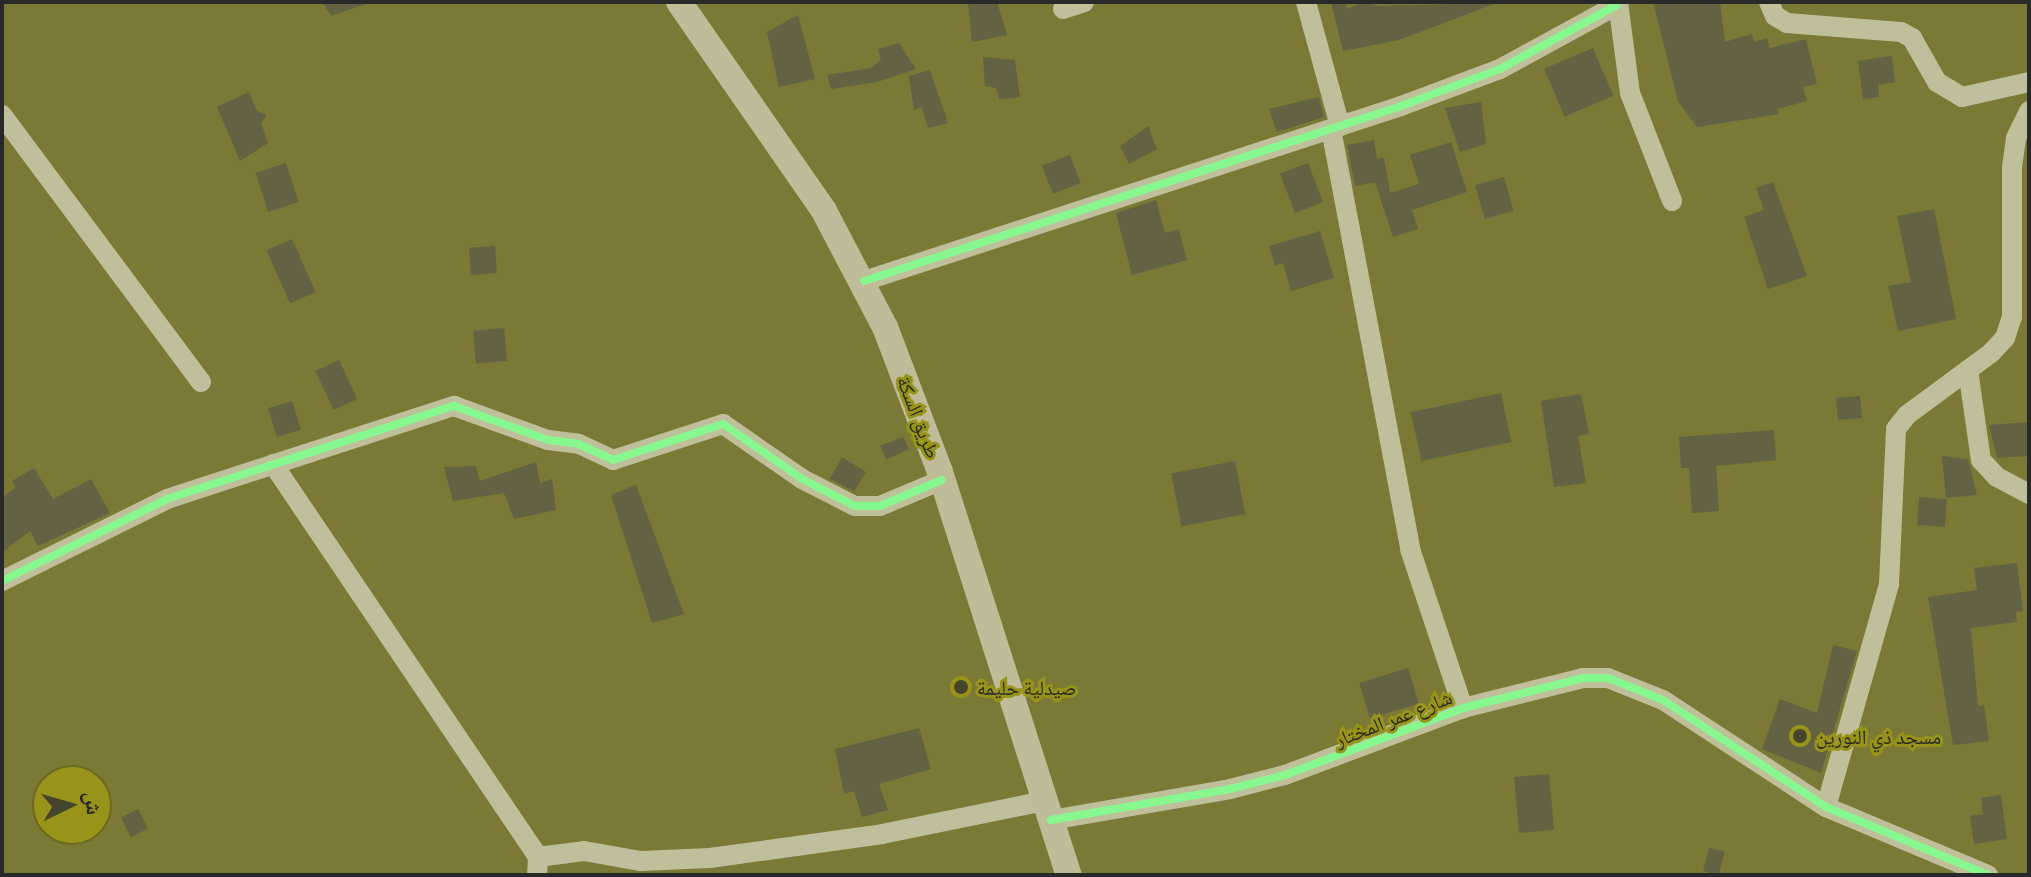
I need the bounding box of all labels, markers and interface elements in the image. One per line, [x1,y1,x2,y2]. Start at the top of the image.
street label: طريق السكة [892,373,946,461]
place label: صيدلية حليمة [977,675,1076,699]
marker: صيدلية حليمة [952,678,970,696]
street label: شارع عمر المختار [1331,685,1455,751]
place label: مسجد ذي النورين [1816,724,1941,748]
marker: مسجد ذي النورين [1791,727,1809,745]
north arrow [32,765,112,845]
text: ش [76,790,112,816]

